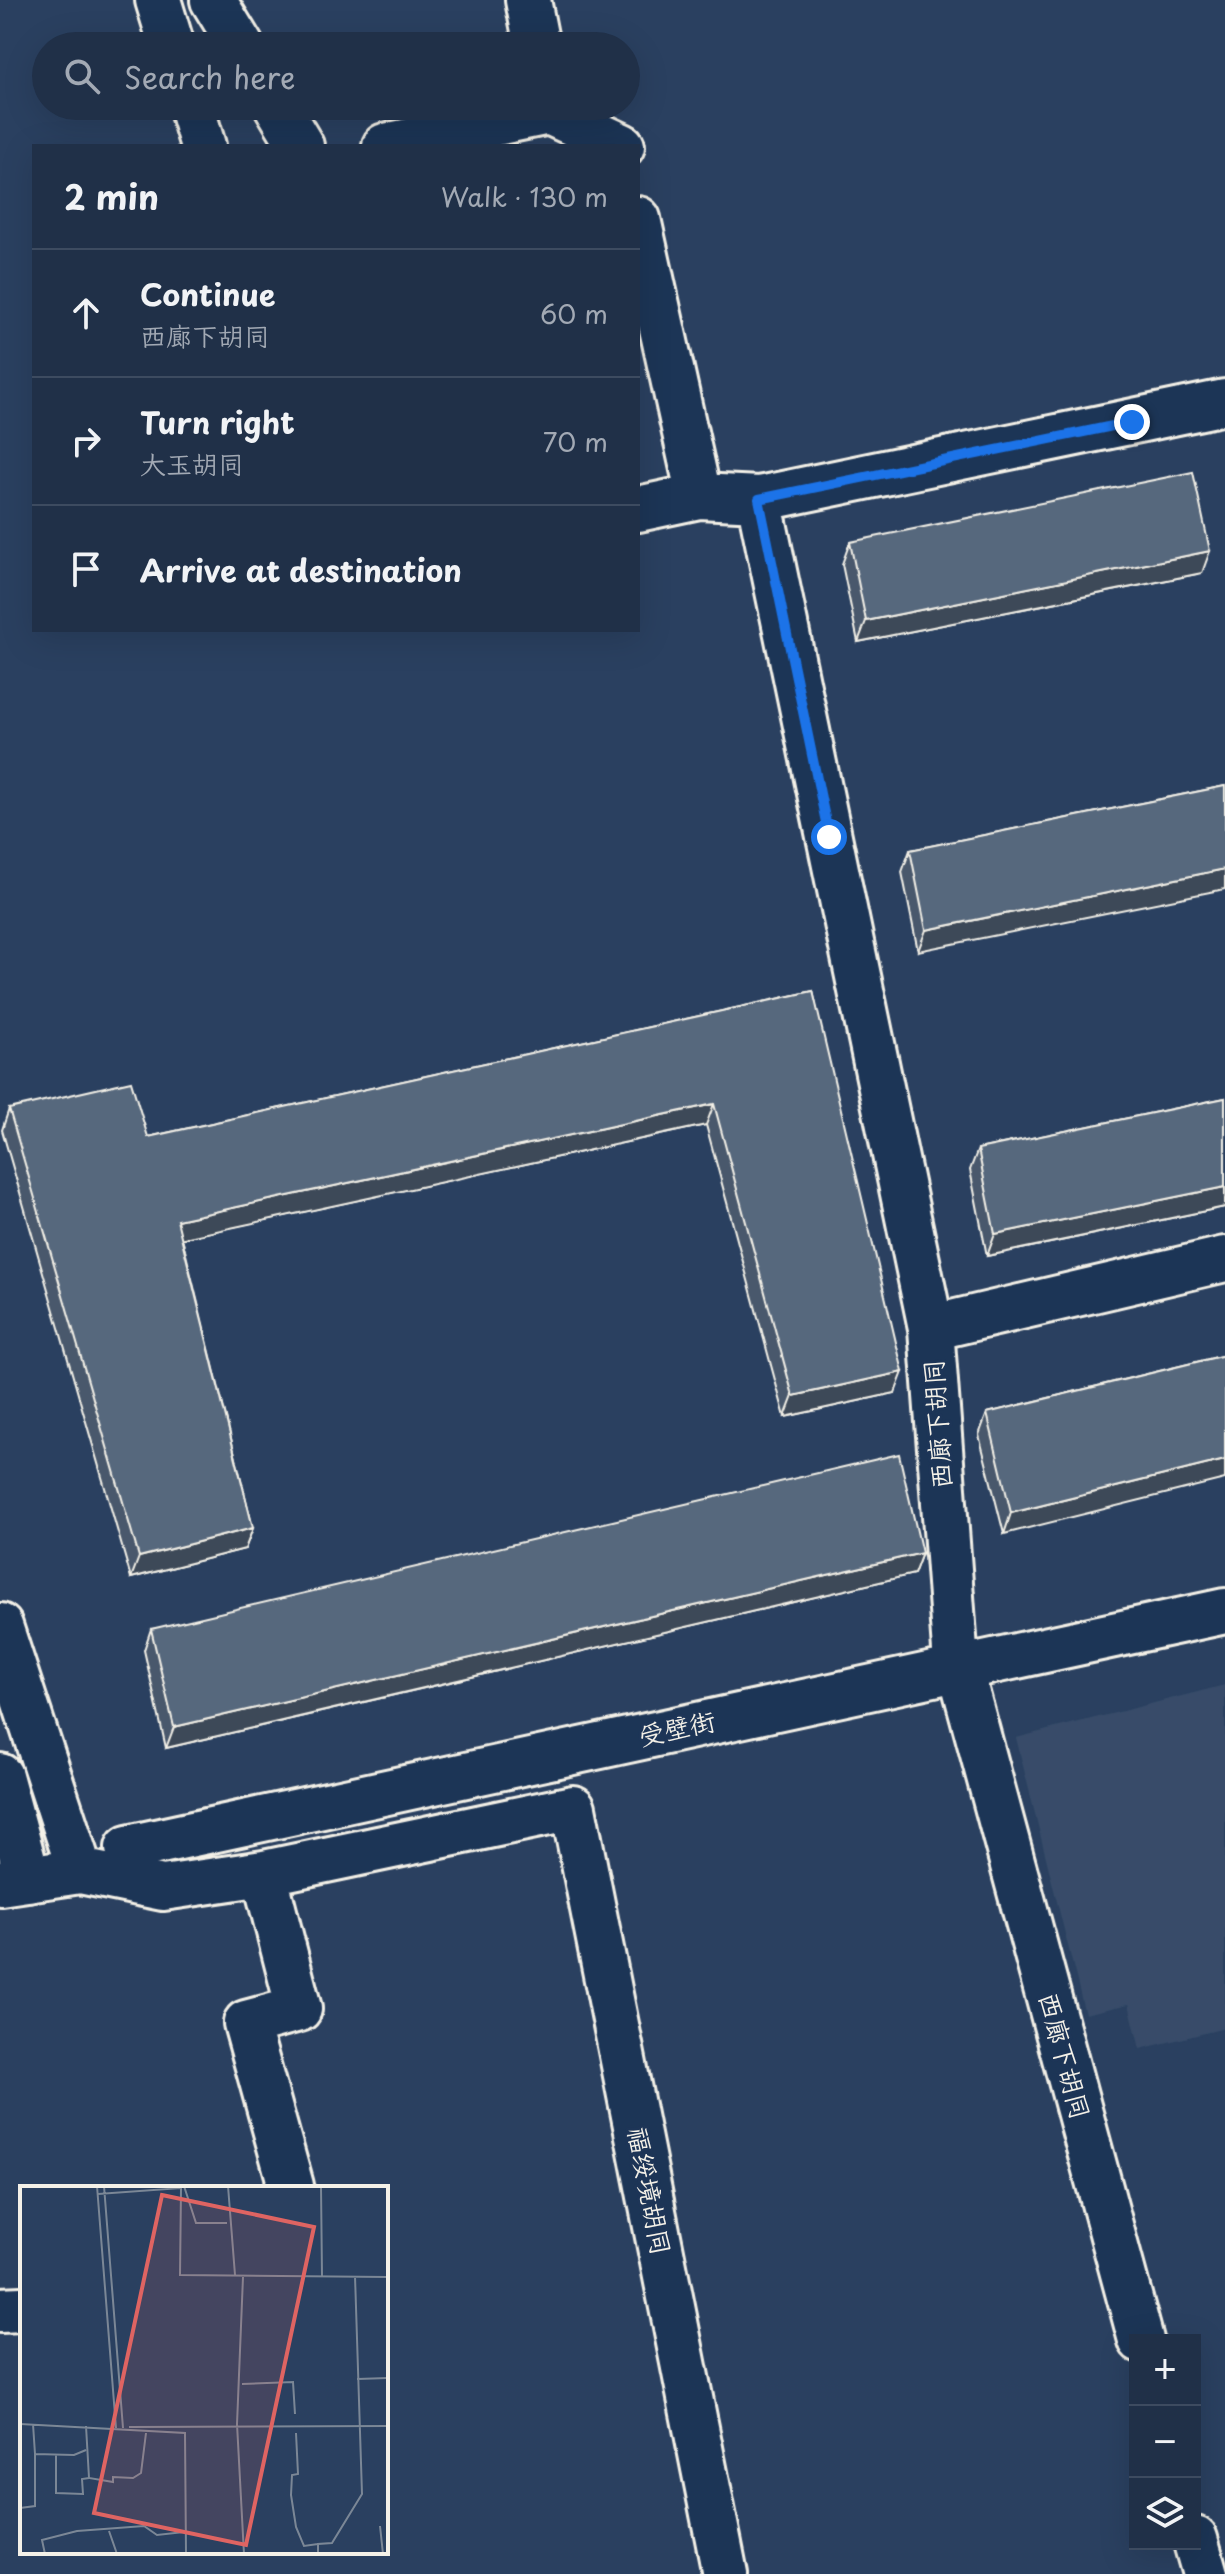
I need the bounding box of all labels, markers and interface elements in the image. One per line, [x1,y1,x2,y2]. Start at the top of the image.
search box [32,32,640,120]
icon: search [60,54,104,98]
text: Search here [124,54,296,99]
text: 2 min [64,170,159,222]
text: Walk · 130 m [441,177,608,216]
text: Continue [140,271,275,316]
icon: ahead [64,291,108,335]
text: 60 m [540,294,608,333]
text: 西廊下胡同 [140,316,270,355]
text: Turn right [140,399,295,444]
route end [1114,404,1150,440]
icon: right [64,419,108,463]
text: 70 m [543,422,608,461]
text: 大玉胡同 [140,444,244,483]
icon: arrive [64,547,108,591]
text: Arrive at destination [140,547,462,592]
route start [811,819,847,855]
street label: 西廊下胡同 [913,1358,960,1490]
street label: 受壁街 [634,1700,719,1755]
street label: 西廊下胡同 [1030,1988,1101,2123]
street label: 福绥境胡同 [619,2123,682,2258]
inset map [20,2186,388,2554]
map controls [1129,2334,1201,2550]
button: + [1129,2334,1201,2406]
button: − [1129,2406,1201,2478]
button: layers [1129,2478,1201,2550]

